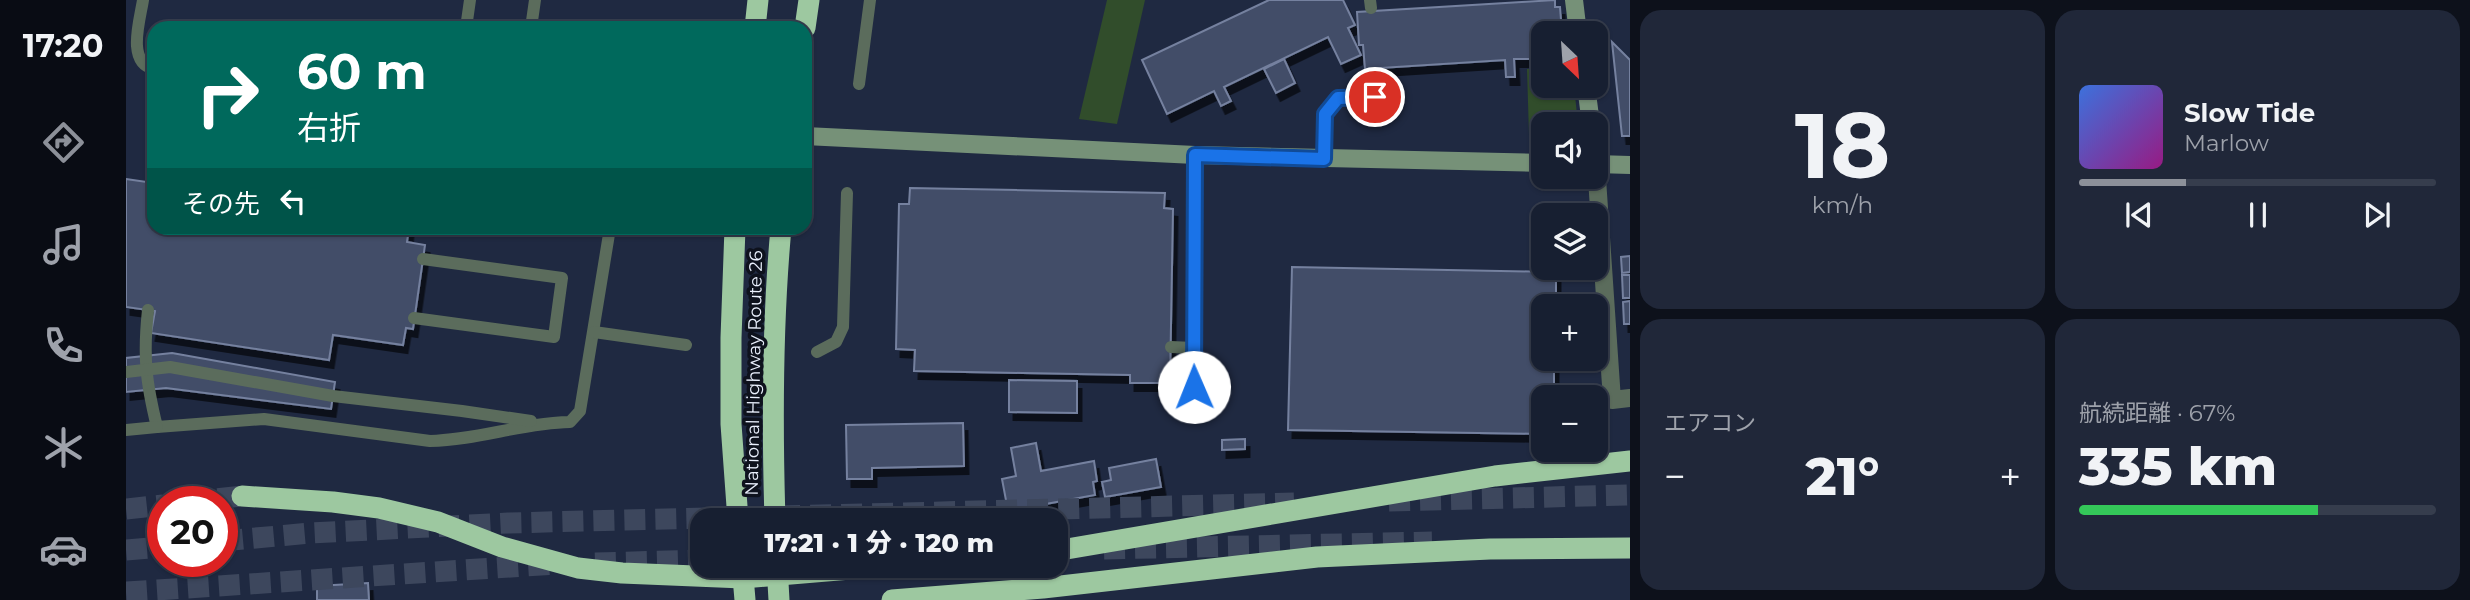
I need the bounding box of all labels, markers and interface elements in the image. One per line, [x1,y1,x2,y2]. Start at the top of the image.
north arrow [1531,21,1608,98]
map controls [1531,21,1608,462]
text: 17:20 [23,26,103,65]
text: 60 m [297,42,427,101]
icon: right [182,49,273,140]
pin [1345,67,1405,127]
icon: arrive [1356,78,1394,116]
text: 18 [1795,90,1890,201]
text: Slow Tide [2184,97,2315,129]
text: 右折 [297,108,361,147]
button: sound [1531,112,1608,189]
icon: directions [39,118,88,167]
text: Marlow [2184,129,2269,157]
icon: left [274,182,312,220]
text: その先 [182,188,260,220]
text: km/h [1812,191,1873,219]
icon: previous [2120,196,2158,234]
icon: pause [2239,196,2277,234]
icon: next [2358,196,2396,234]
button: layers [1531,203,1608,280]
icon: music [39,220,88,269]
street label: National Highway Route 26 [741,250,767,496]
button: + [1531,294,1608,371]
icon: phone [39,321,88,370]
position arrow [1157,350,1231,424]
button: − [1531,385,1608,462]
text: 航続距離 · 67% [2079,399,2235,427]
text: エアコン [1664,409,1756,437]
icon: climate [39,423,88,472]
text: 335 km [2079,435,2277,498]
text: 21° [1806,445,1879,508]
text: − [1664,453,1686,500]
text: + [1999,453,2021,500]
speed limit sign: 20 [147,486,238,577]
icon: car [39,525,88,574]
text: 17:21 · 1 分 · 120 m [764,527,994,559]

